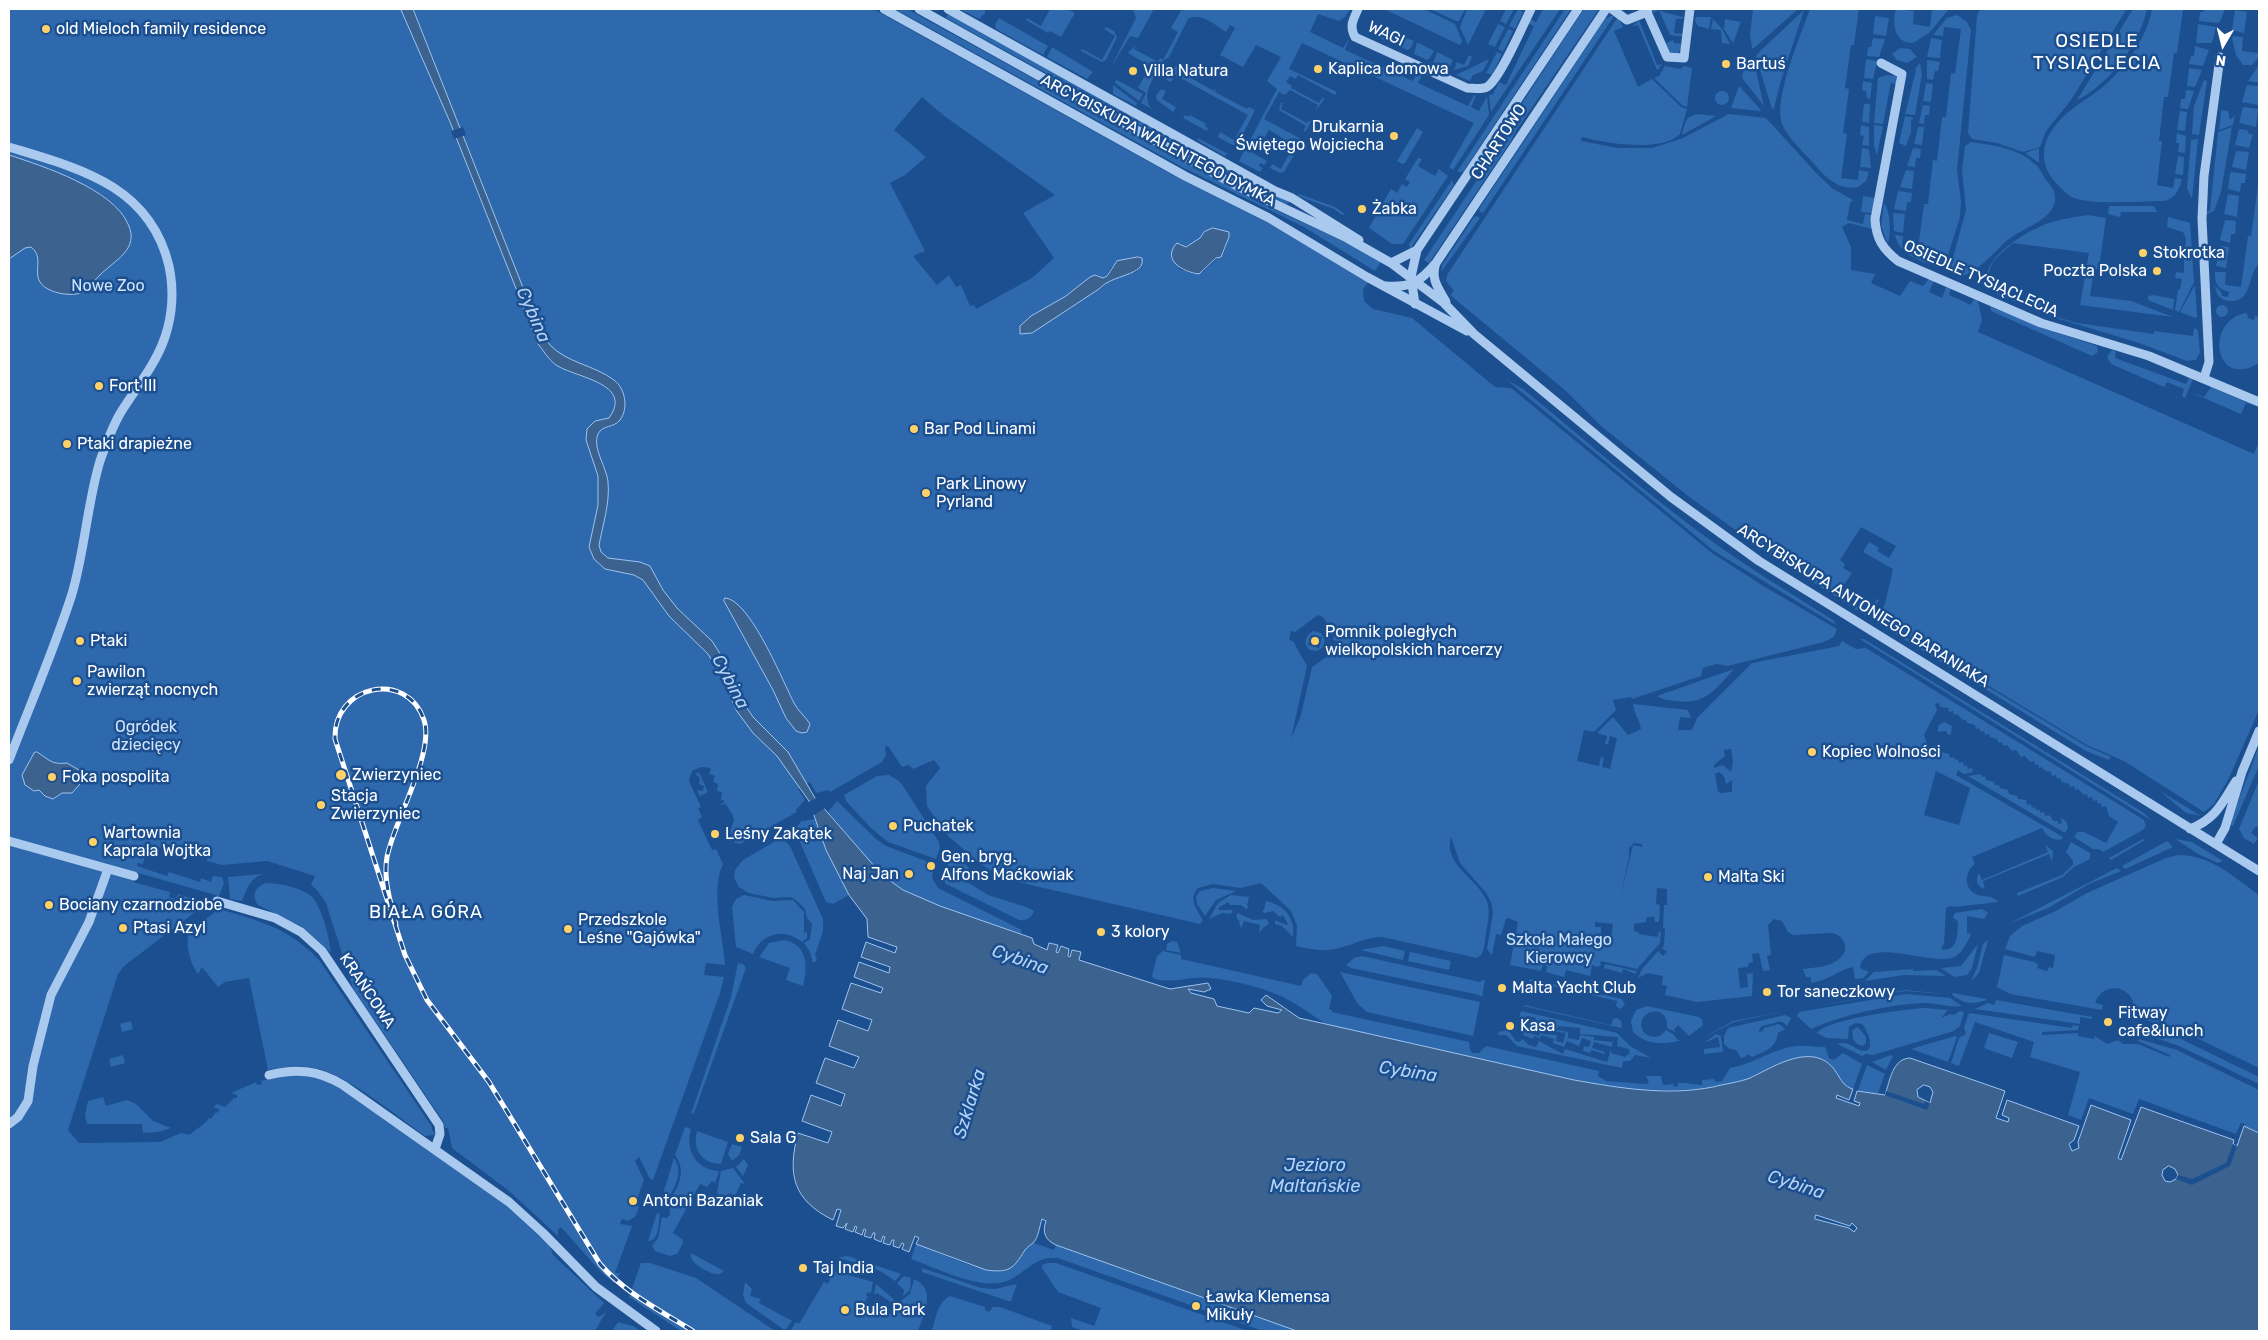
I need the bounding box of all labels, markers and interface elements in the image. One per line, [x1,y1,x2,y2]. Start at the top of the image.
street label: WAGI [1365,17,1407,51]
place label: old Mieloch family residence [56,19,266,39]
north arrow [2198,20,2248,70]
marker: old Mieloch family residence [40,23,52,35]
district label: OSIEDLE TYSIĄCLECIA [2031,31,2163,75]
text: N [2215,51,2227,69]
place label: Bartuś [1736,54,1786,74]
marker: Bartuś [1720,58,1732,70]
place label: Kaplica domowa [1328,59,1449,79]
place label: Villa Natura [1143,61,1228,81]
marker: Kaplica domowa [1312,63,1324,75]
marker: Villa Natura [1127,65,1139,77]
street label: ARCYBISKUPA WALENTEGO DYMKA [1037,71,1279,211]
street label: CHARTOWO [1467,101,1531,183]
place label: Drukarnia Świętego Wojciecha [1236,117,1384,155]
marker: Drukarnia Świętego Wojciecha [1388,130,1400,142]
place label: Żabka [1372,199,1417,219]
marker: Żabka [1356,203,1368,215]
street label: OSIEDLE TYSIĄCLECIA [1901,236,2061,322]
place label: Stokrotka [2153,243,2225,263]
marker: Stokrotka [2137,247,2149,259]
place label: Poczta Polska [2043,261,2147,281]
marker: Poczta Polska [2151,265,2163,277]
park label: Nowe Zoo [71,276,145,296]
water label: Cybina [511,284,555,346]
place label: Fort III [109,376,157,396]
marker: Fort III [93,380,105,392]
place label: Bar Pod Linami [924,419,1036,439]
marker: Bar Pod Linami [908,423,920,435]
place label: Ptaki drapieżne [77,434,192,454]
marker: Ptaki drapieżne [61,438,73,450]
place label: Park Linowy Pyrland [936,474,1026,512]
marker: Park Linowy Pyrland [920,487,932,499]
street label: ARCYBISKUPA ANTONIEGO BARANIAKA [1733,520,1993,692]
place label: Pomnik poległych wielkopolskich harcerzy [1325,622,1502,660]
place label: Ptaki [90,631,127,651]
marker: Ptaki [74,635,86,647]
marker: Pomnik poległych wielkopolskich harcerzy [1309,635,1321,647]
water label: Cybina [707,651,753,713]
place label: Pawilon zwierząt nocnych [87,662,218,700]
marker: Pawilon zwierząt nocnych [71,675,83,687]
park label: Ogródek dziecięcy [111,717,181,755]
place label: Kopiec Wolności [1822,742,1941,762]
marker: Kopiec Wolności [1806,746,1818,758]
place label: Zwierzyniec [352,765,441,785]
place label: Foka pospolita [62,767,170,787]
marker: Zwierzyniec [334,768,348,782]
marker: Foka pospolita [46,771,58,783]
place label: Stacja Zwierzyniec [331,786,420,824]
marker: Stacja Zwierzyniec [315,799,327,811]
place label: Puchatek [903,816,974,836]
marker: Puchatek [887,820,899,832]
place label: Wartownia Kaprala Wojtka [103,823,211,861]
place label: Leśny Zakątek [725,824,832,844]
marker: Leśny Zakątek [709,828,721,840]
marker: Wartownia Kaprala Wojtka [87,836,99,848]
place label: Gen. bryg. Alfons Maćkowiak [941,847,1074,885]
marker: Gen. bryg. Alfons Maćkowiak [925,860,937,872]
place label: Naj Jan [842,864,899,884]
place label: Malta Ski [1718,867,1785,887]
marker: Naj Jan [903,868,915,880]
marker: Malta Ski [1702,871,1714,883]
place label: Bociany czarnodziobe [59,895,223,915]
marker: Bociany czarnodziobe [43,899,55,911]
district label: BIAŁA GÓRA [368,902,484,924]
place label: Przedszkole Leśne "Gajówka" [578,910,701,948]
place label: Ptasi Azyl [133,918,206,938]
marker: Ptasi Azyl [117,922,129,934]
place label: 3 kolory [1111,922,1170,942]
marker: Przedszkole Leśne "Gajówka" [562,923,574,935]
marker: 3 kolory [1095,926,1107,938]
park label: Szkoła Małego Kierowcy [1506,930,1612,968]
water label: Cybina [989,940,1051,980]
street label: KRAŃCOWA [335,950,399,1032]
place label: Malta Yacht Club [1512,978,1636,998]
marker: Malta Yacht Club [1496,982,1508,994]
place label: Tor saneczkowy [1777,982,1895,1002]
marker: Tor saneczkowy [1761,986,1773,998]
place label: Fitway cafe&lunch [2118,1003,2203,1041]
place label: Kasa [1520,1016,1555,1036]
marker: Fitway cafe&lunch [2102,1016,2114,1028]
marker: Kasa [1504,1020,1516,1032]
water label: Cybina [1377,1057,1439,1087]
water label: Szklarka [949,1067,991,1141]
place label: Sala G [750,1128,796,1148]
marker: Sala G [734,1132,746,1144]
water label: Jezioro Maltańskie [1270,1155,1360,1198]
water label: Cybina [1765,1166,1827,1204]
place label: Antoni Bazaniak [643,1191,763,1211]
marker: Antoni Bazaniak [627,1195,639,1207]
place label: Taj India [813,1258,874,1278]
marker: Taj India [797,1262,809,1274]
place label: Ławka Klemensa Mikuły [1206,1287,1330,1325]
place label: Bula Park [855,1300,925,1320]
marker: Ławka Klemensa Mikuły [1190,1300,1202,1312]
marker: Bula Park [839,1304,851,1316]

